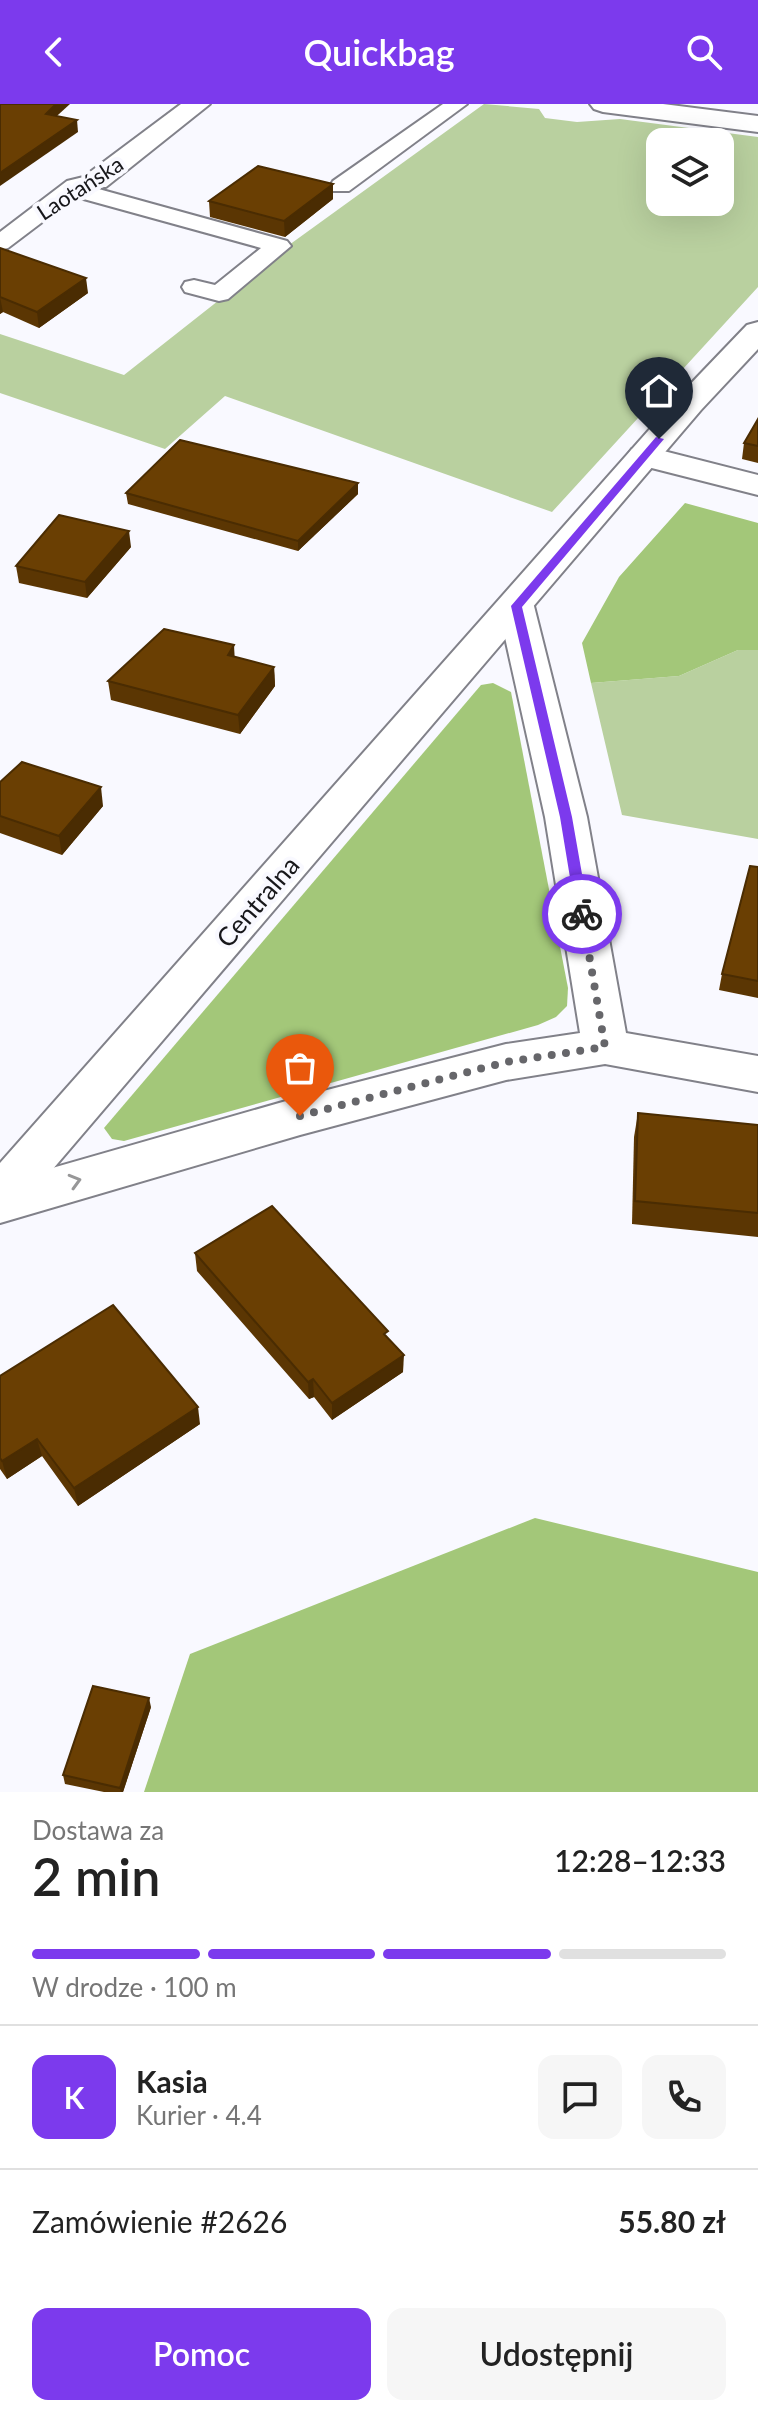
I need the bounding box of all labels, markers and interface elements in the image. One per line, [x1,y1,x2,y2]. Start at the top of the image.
icon: back [32,30,76,74]
text: Quickbag [303,30,455,74]
icon: search [682,30,726,74]
map controls [646,128,734,216]
button: layers [646,128,734,216]
street label: Laotańska [32,150,128,225]
pin [625,357,693,439]
icon: home [637,369,681,413]
street label: Centralna [209,849,305,953]
courier [542,874,622,954]
icon: bike [560,892,604,936]
pin [266,1034,334,1116]
icon: bag [278,1046,322,1090]
one-way arrow [68,1174,81,1191]
text: Dostawa za [32,1814,164,1846]
text: 12:28–12:33 [554,1842,726,1878]
text: 2 min [32,1845,160,1907]
text: W drodze · 100 m [32,1971,237,2003]
button: chat [538,2055,622,2139]
button: phone [642,2055,726,2139]
text: Kasia [136,2063,208,2099]
text: K [64,2079,84,2115]
text: Kurier · 4.4 [136,2099,262,2131]
text: Zamówienie #2626 [32,2203,287,2239]
text: 55.80 zł [618,2203,726,2239]
button: Pomoc [32,2308,371,2400]
button: Udostępnij [387,2308,726,2400]

